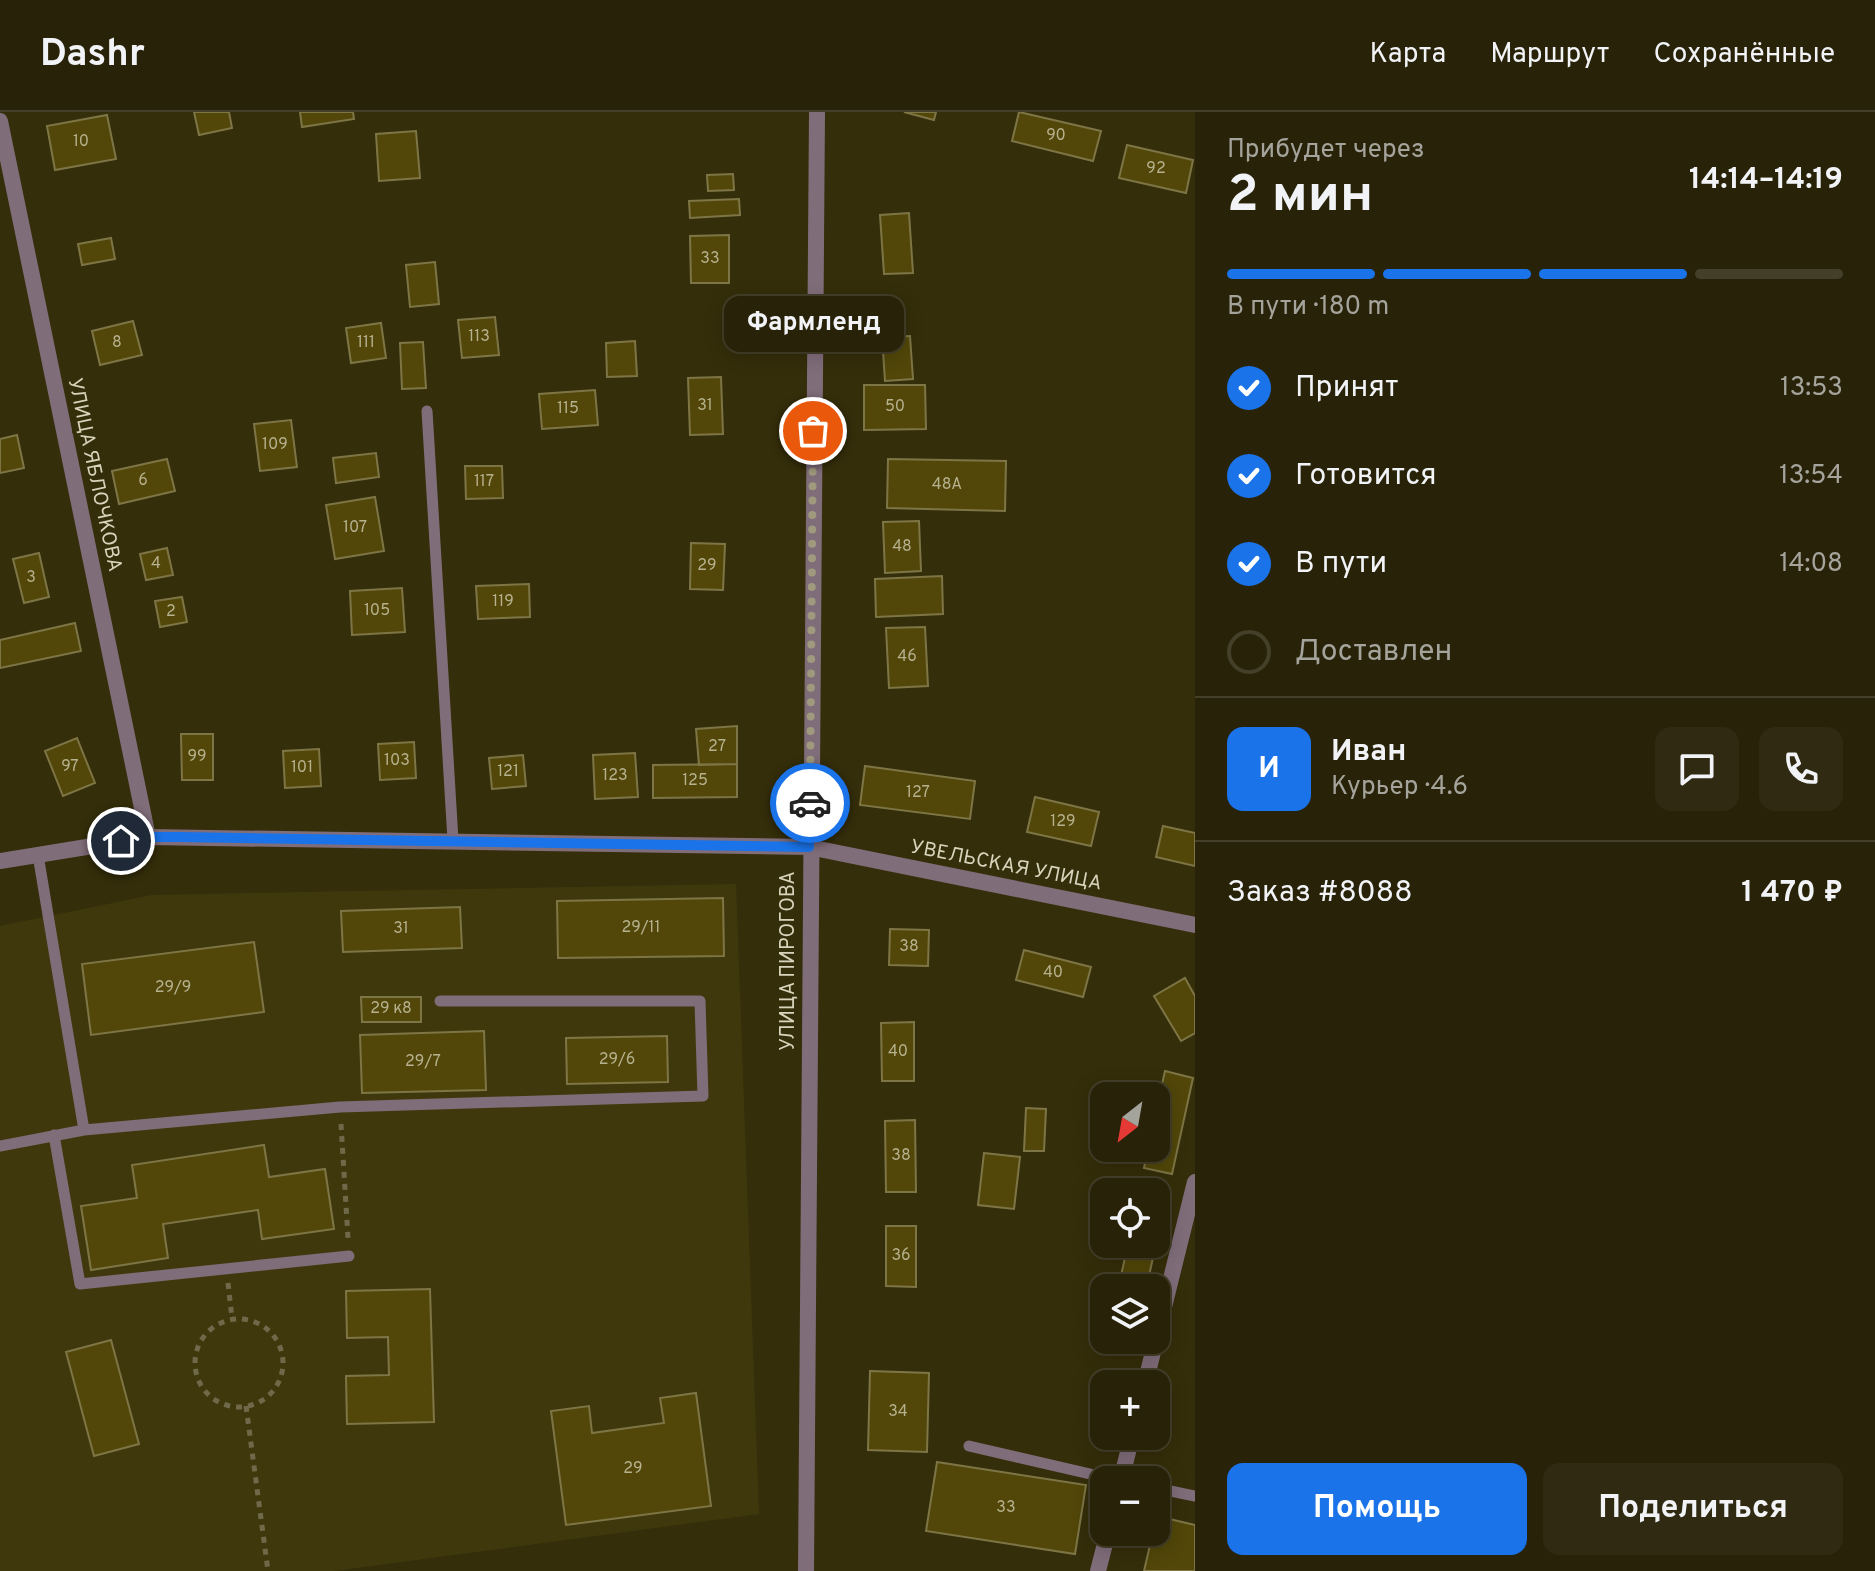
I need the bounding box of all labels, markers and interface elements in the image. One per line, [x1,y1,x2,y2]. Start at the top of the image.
text: Dashr [40,31,145,80]
text: Карта [1370,37,1446,73]
text: Маршрут [1490,37,1609,73]
text: Сохранённые [1653,37,1835,73]
house number: 90 [1046,126,1066,146]
house number: 10 [73,132,89,152]
text: Прибудет через [1227,134,1425,167]
house number: 92 [1146,159,1166,179]
text: 14:14–14:19 [1689,162,1843,199]
text: 2 мин [1227,164,1373,230]
house number: 33 [700,249,720,269]
text: В пути · 180 m [1227,291,1389,324]
callout: Фармленд [723,295,903,351]
text: Фармленд [747,307,881,340]
house number: 113 [468,327,490,347]
house number: 8 [112,333,122,353]
house number: 111 [357,333,375,353]
icon: check [1227,366,1271,410]
text: Принят [1295,370,1399,407]
text: 13:53 [1780,372,1843,405]
street label: УЛИЦА ЯБЛОЧКОВА [61,376,127,574]
house number: 31 [697,396,713,416]
pin [779,397,847,465]
house number: 50 [885,397,905,417]
house number: 115 [557,399,579,419]
icon: bag [791,409,835,453]
house number: 109 [262,435,288,455]
icon: check [1227,454,1271,498]
text: Готовится [1295,458,1437,495]
text: 13:54 [1779,460,1843,493]
house number: 6 [138,471,148,491]
house number: 117 [474,472,494,492]
house number: 48А [932,475,962,495]
house number: 107 [343,518,367,538]
house number: 48 [892,537,912,557]
icon: check [1227,542,1271,586]
text: В пути [1295,546,1387,583]
text: 14:08 [1779,548,1843,581]
house number: 4 [151,554,161,574]
house number: 29 [697,556,717,576]
house number: 3 [26,568,36,588]
house number: 119 [492,592,514,612]
house number: 105 [364,601,390,621]
house number: 2 [166,602,176,622]
text: Доставлен [1295,634,1452,671]
house number: 46 [897,647,917,667]
button: chat [1655,727,1739,811]
button: phone [1759,727,1843,811]
text: Иван [1331,734,1406,771]
house number: 27 [708,737,726,757]
house number: 99 [187,747,207,767]
house number: 103 [384,751,410,771]
text: И [1258,751,1280,788]
house number: 97 [61,757,79,777]
house number: 101 [291,758,313,778]
house number: 121 [497,762,519,782]
courier [770,763,850,843]
house number: 123 [602,766,628,786]
house number: 125 [682,771,708,791]
text: Курьер · 4.6 [1331,771,1468,804]
icon: car [788,781,832,825]
house number: 127 [906,783,930,803]
pin [87,807,155,875]
house number: 129 [1050,812,1076,832]
icon: home [99,819,143,863]
street label: УВЕЛЬСКАЯ УЛИЦА [908,835,1104,897]
street label: УЛИЦА ПИРОГОВА [776,871,802,1051]
text: Заказ #8088 [1227,875,1413,912]
text: 1 470 ₽ [1741,875,1843,912]
house number: 29/11 [621,918,661,938]
house number: 31 [393,919,409,939]
house number: 38 [899,937,919,957]
house number: 40 [1043,963,1063,983]
house number: 29/9 [155,978,191,998]
house number: 29 к8 [370,999,412,1019]
house number: 40 [888,1042,908,1062]
house number: 29/6 [599,1050,635,1070]
house number: 29/7 [405,1052,441,1072]
north arrow [1090,1082,1170,1162]
map controls [1090,1082,1170,1546]
house number: 38 [891,1146,911,1166]
button: locate [1090,1178,1170,1258]
house number: 36 [891,1246,911,1266]
button: layers [1090,1274,1170,1354]
button: + [1090,1370,1170,1450]
house number: 34 [888,1402,908,1422]
house number: 29 [623,1459,643,1479]
button: Помощь [1227,1463,1527,1555]
button: Поделиться [1543,1463,1843,1555]
button: − [1090,1466,1170,1546]
house number: 33 [996,1498,1016,1518]

